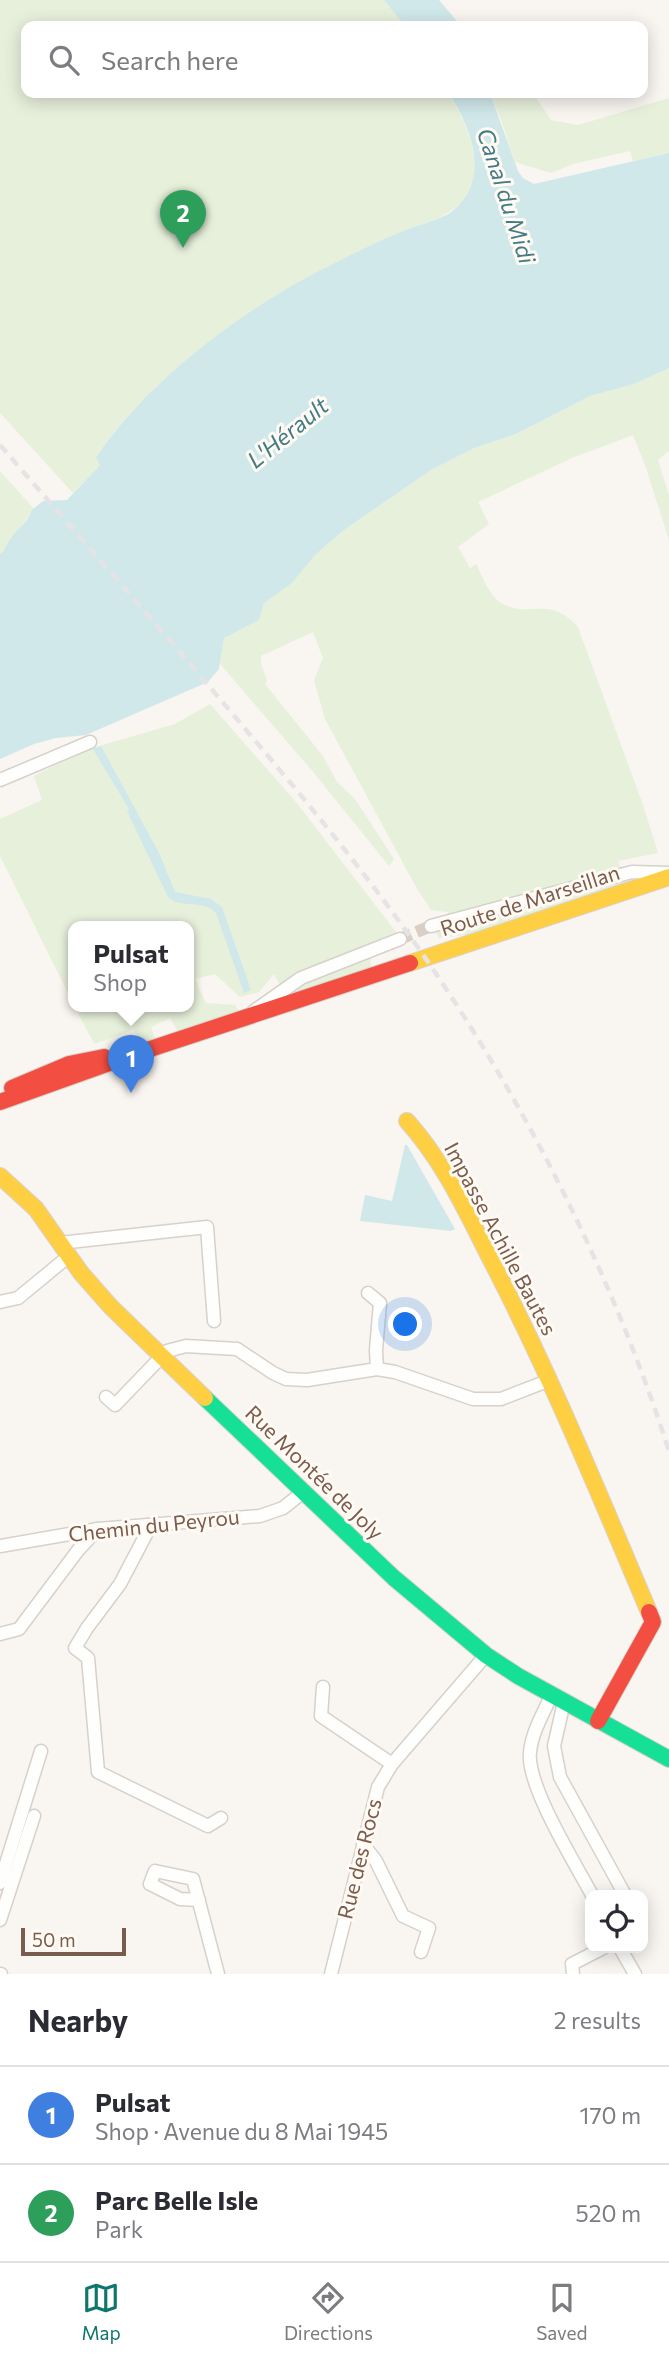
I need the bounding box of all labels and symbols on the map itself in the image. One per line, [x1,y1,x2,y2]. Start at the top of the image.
water label: Canal du Midi [472,124,542,268]
pin: 2 [160,190,206,248]
water label: L'Hérault [241,391,334,473]
street label: Route de Marseillan [437,859,622,940]
pin: 1 [108,1035,154,1093]
street label: Impasse Achille Bautes [440,1138,563,1339]
your location [388,1307,422,1341]
street label: Rue Montée de Joly [241,1400,389,1544]
street label: Chemin du Peyrou [67,1503,241,1546]
street label: Rue des Rocs [331,1796,386,1922]
scale bar [21,1925,126,1957]

